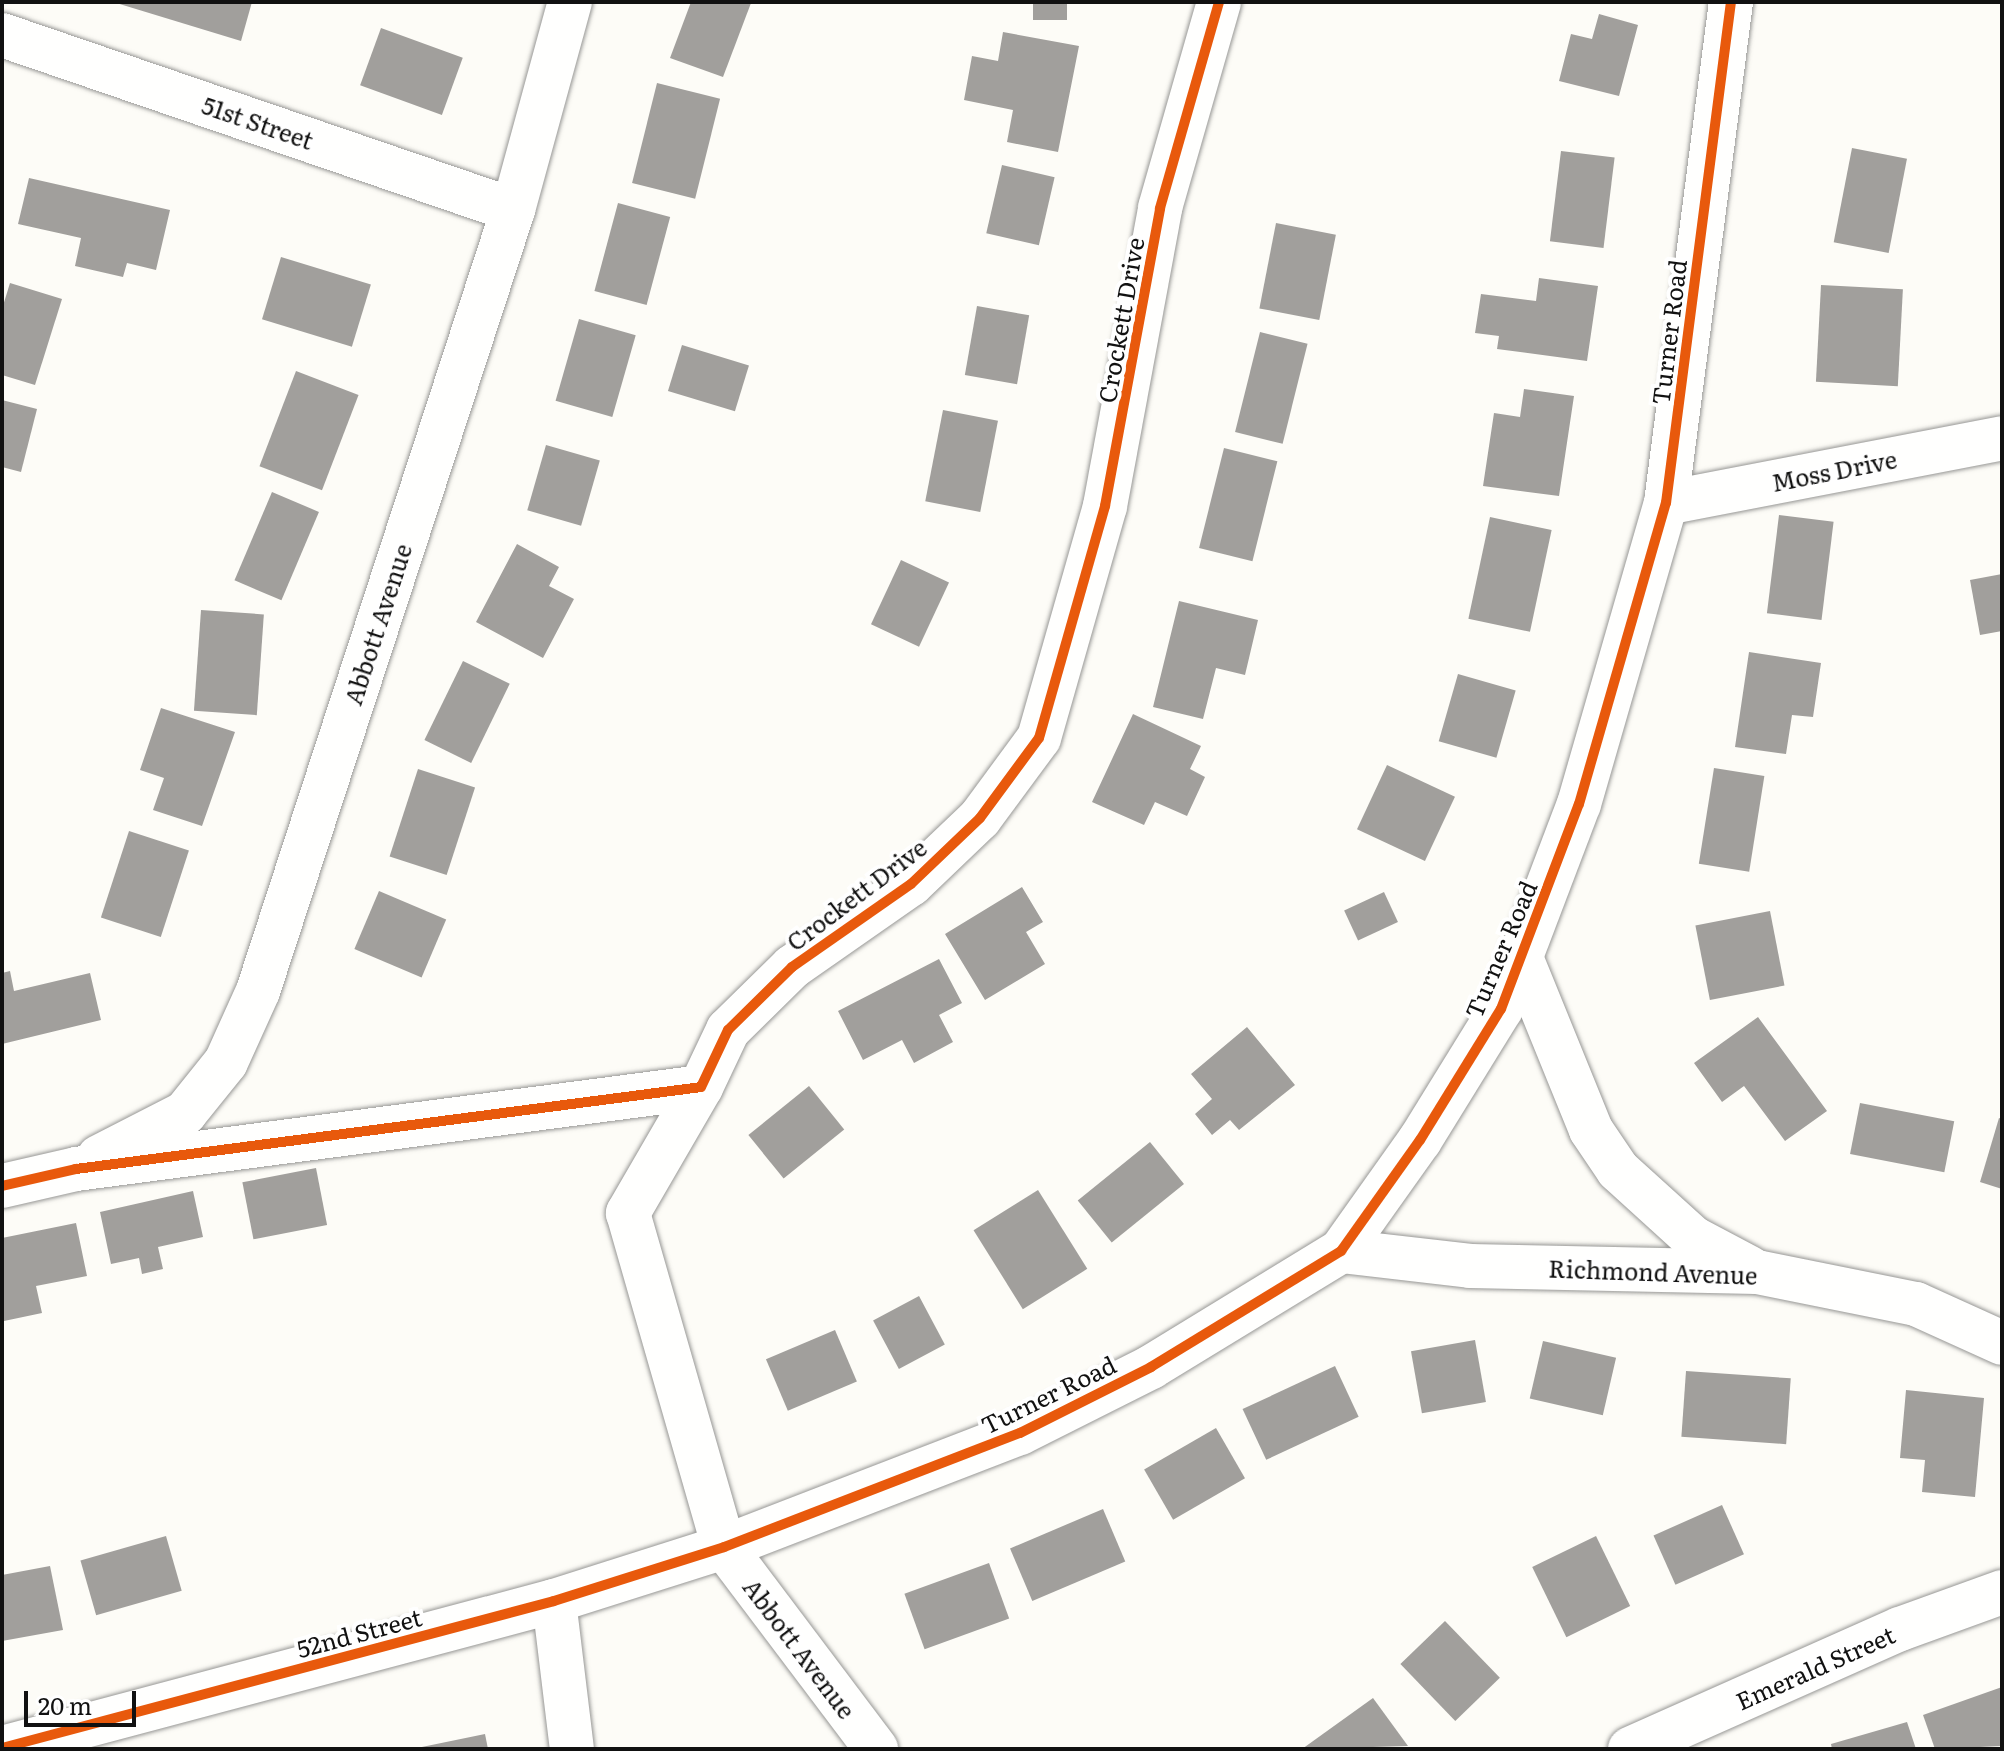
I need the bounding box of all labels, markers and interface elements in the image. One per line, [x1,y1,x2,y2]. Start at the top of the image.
street label: 51st Street [199,90,317,154]
street label: Crockett Drive [1091,235,1149,405]
street label: Turner Road [1645,258,1691,406]
street label: Moss Drive [1769,444,1899,496]
street label: Abbott Avenue [337,540,417,708]
street label: Crockett Drive [780,832,932,956]
street label: Turner Road [1458,876,1542,1022]
street label: Richmond Avenue [1548,1253,1758,1289]
street label: Turner Road [976,1349,1120,1439]
street label: Abbott Avenue [738,1572,862,1724]
street label: 52nd Street [293,1602,425,1662]
street label: Emerald Street [1731,1619,1899,1715]
scale bar [28,1675,140,1725]
text: 20 m [38,1687,92,1722]

